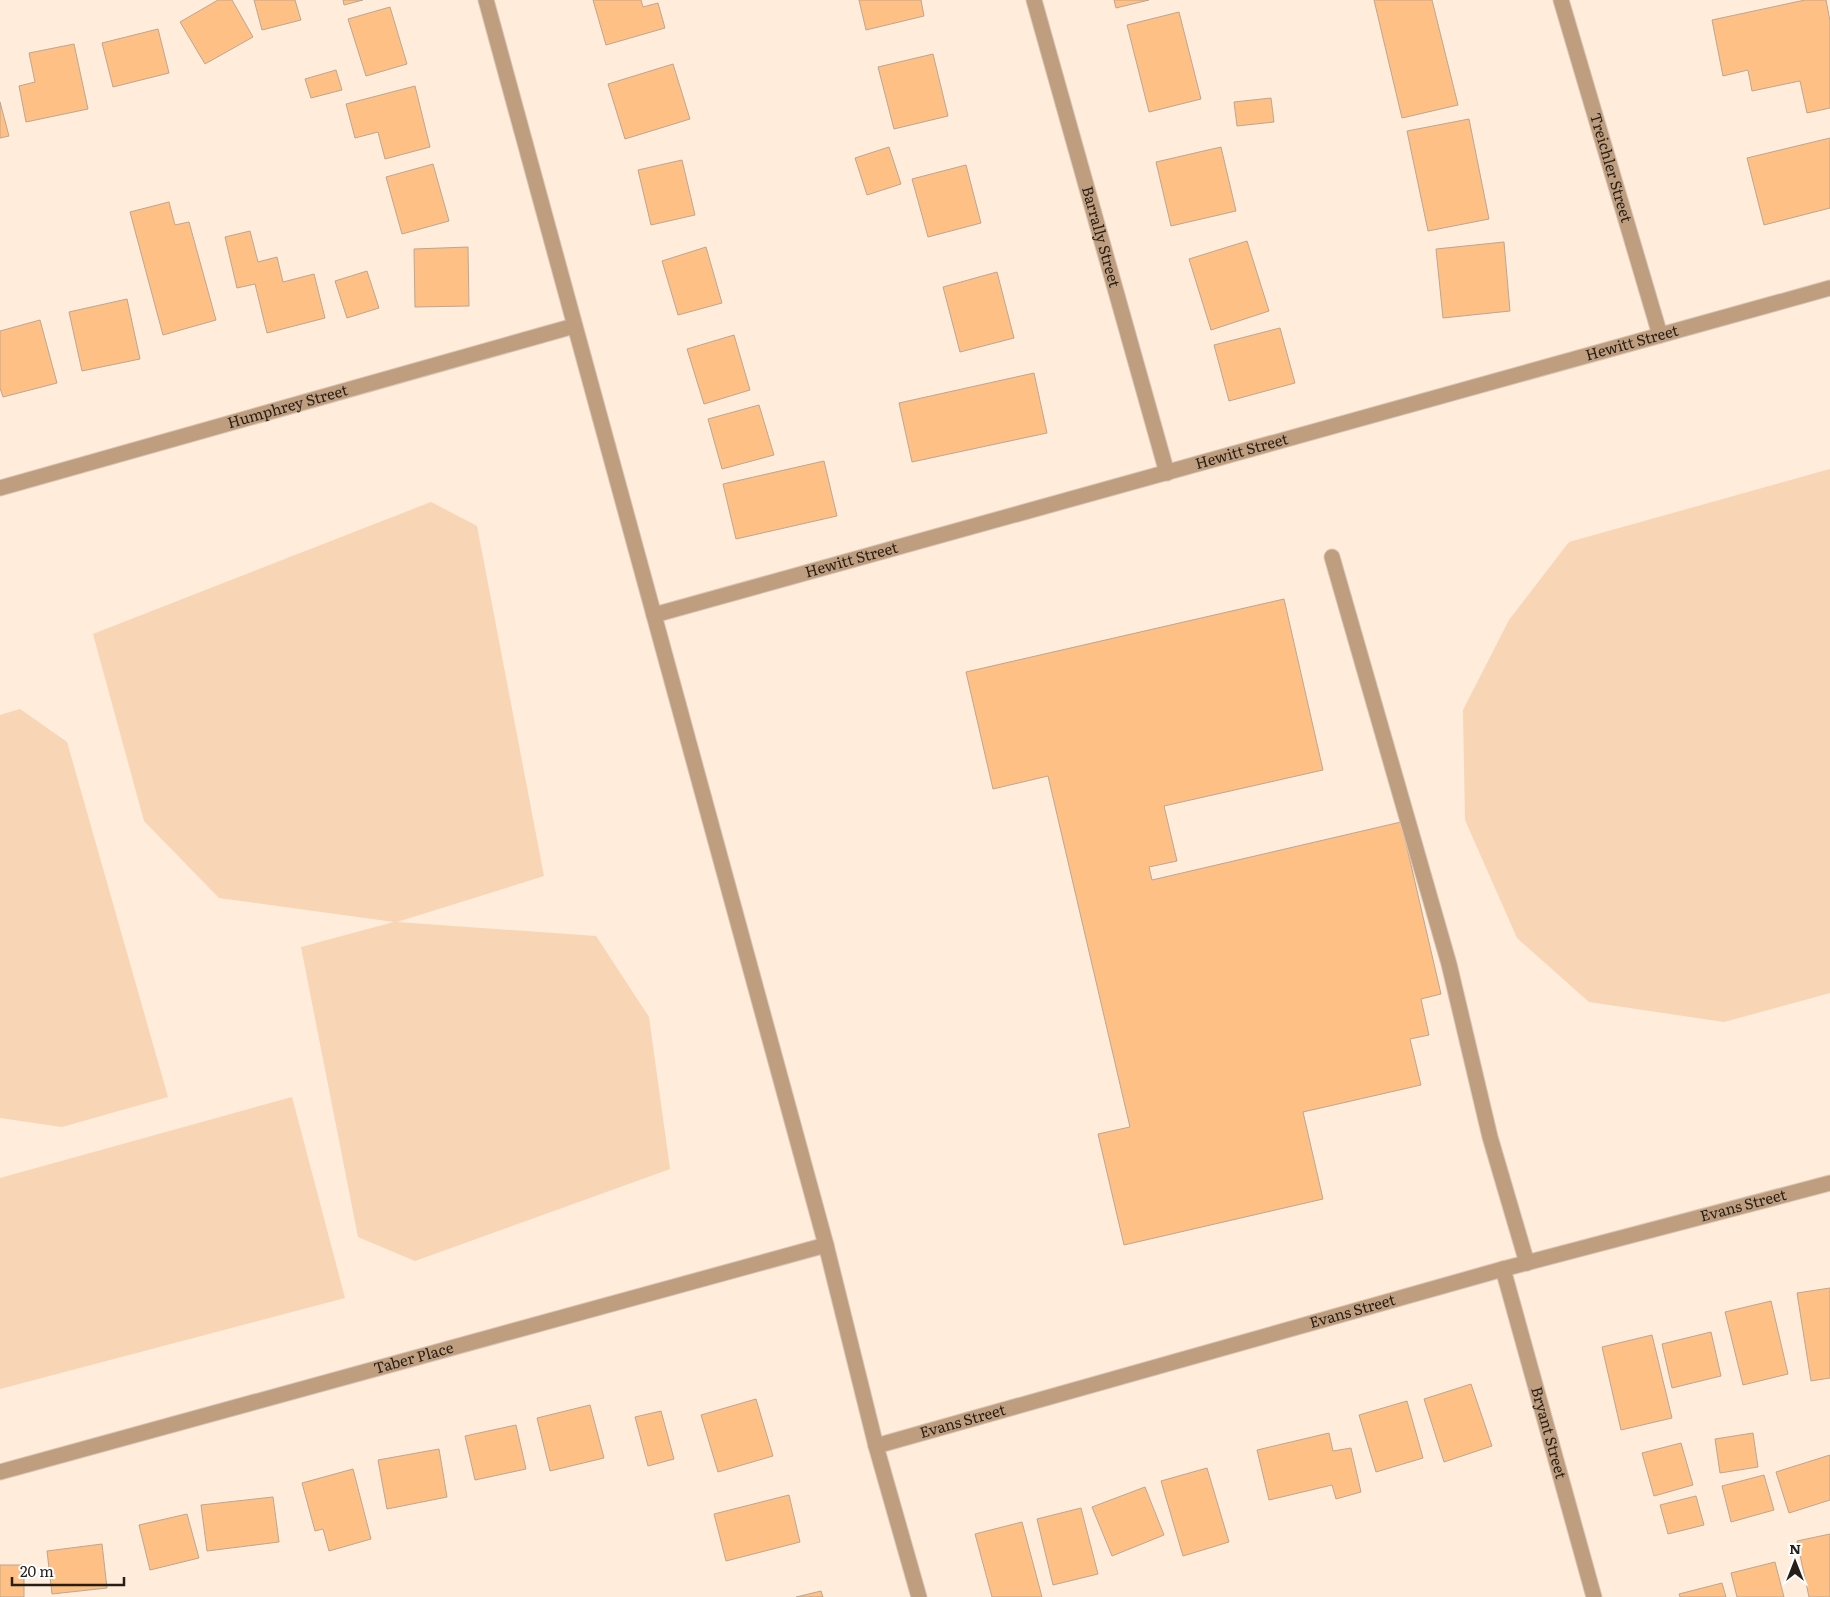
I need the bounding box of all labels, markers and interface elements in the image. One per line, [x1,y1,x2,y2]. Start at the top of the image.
street label: Treichler Street [1585,110,1639,225]
street label: Barrally Street [1077,183,1127,290]
street label: Hewitt Street [1582,318,1681,366]
street label: Humphrey Street [224,377,350,433]
street label: Hewitt Street [1192,426,1290,474]
street label: Hewitt Street [802,535,900,583]
street label: Evans Street [1697,1182,1789,1227]
street label: Evans Street [1306,1287,1398,1333]
street label: Taber Place [371,1335,456,1379]
street label: Bryant Street [1526,1384,1574,1481]
street label: Evans Street [917,1397,1008,1443]
north arrow [1770,1537,1820,1587]
text: N [1789,1538,1801,1558]
scale bar [12,1554,125,1586]
text: 20 m [20,1559,54,1582]

